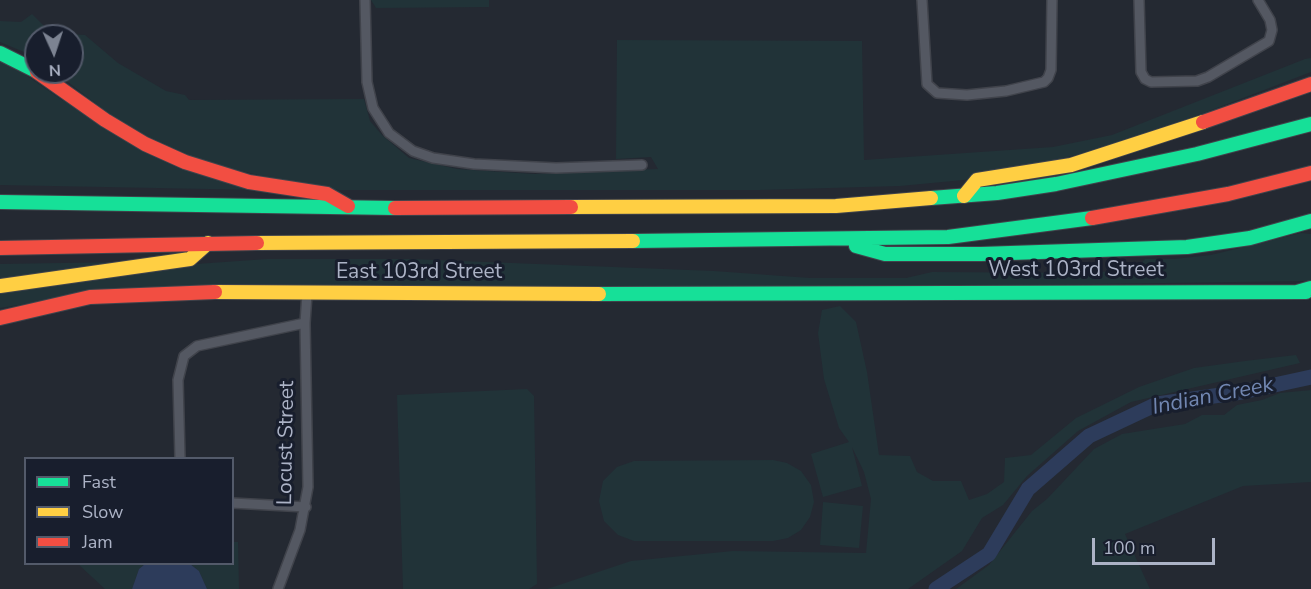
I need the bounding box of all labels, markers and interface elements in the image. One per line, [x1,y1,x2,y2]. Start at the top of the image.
north arrow [24,24,84,84]
text: N [48,59,61,81]
street label: West 103rd Street [988,258,1164,284]
street label: East 103rd Street [336,260,502,286]
water label: Indian Creek [1150,372,1276,422]
street label: Locust Street [273,381,301,505]
legend [24,457,234,565]
text: Fast [82,470,116,494]
text: Slow [82,500,123,524]
scale bar [1095,526,1218,564]
text: Jam [82,530,113,554]
text: 100 m [1103,536,1155,560]

